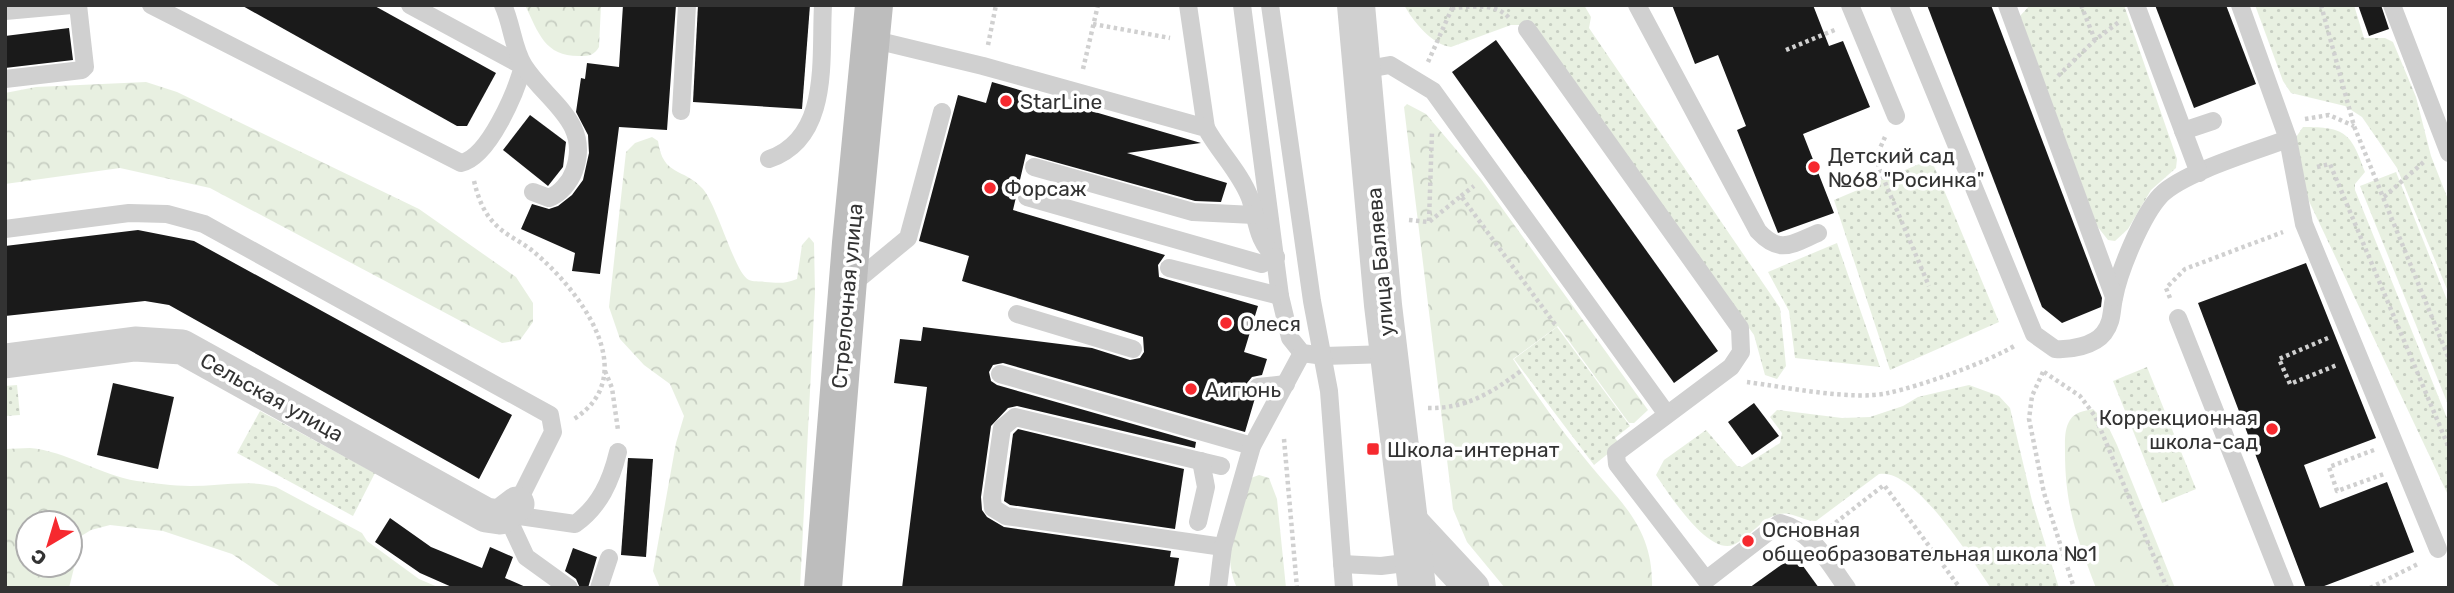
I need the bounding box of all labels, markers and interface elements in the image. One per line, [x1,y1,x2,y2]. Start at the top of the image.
place label: StarLine [1020,89,1102,114]
marker: StarLine [998,93,1014,109]
place label: Детский сад №68 "Росинка" [1828,143,1985,192]
marker: Детский сад №68 "Росинка" [1806,159,1822,175]
place label: Форсаж [1004,176,1087,201]
marker: Форсаж [982,180,998,196]
street label: улица Баляева [1361,187,1399,337]
street label: Стрелочная улица [826,202,868,390]
place label: Олеся [1240,311,1301,336]
marker: Олеся [1218,315,1234,331]
street label: Сельская улица [196,347,348,447]
place label: Аигюнь [1205,377,1281,402]
marker: Аигюнь [1183,381,1199,397]
place label: Коррекционная школа-сад [2099,405,2258,454]
marker: Коррекционная школа-сад [2264,421,2280,437]
place label: Школа-интернат [1387,437,1560,462]
marker: Школа-интернат [1365,441,1381,457]
north arrow [14,509,84,579]
place label: Основная общеобразовательная школа №1 [1762,517,2097,566]
marker: Основная общеобразовательная школа №1 [1740,533,1756,549]
text: С [27,544,51,570]

